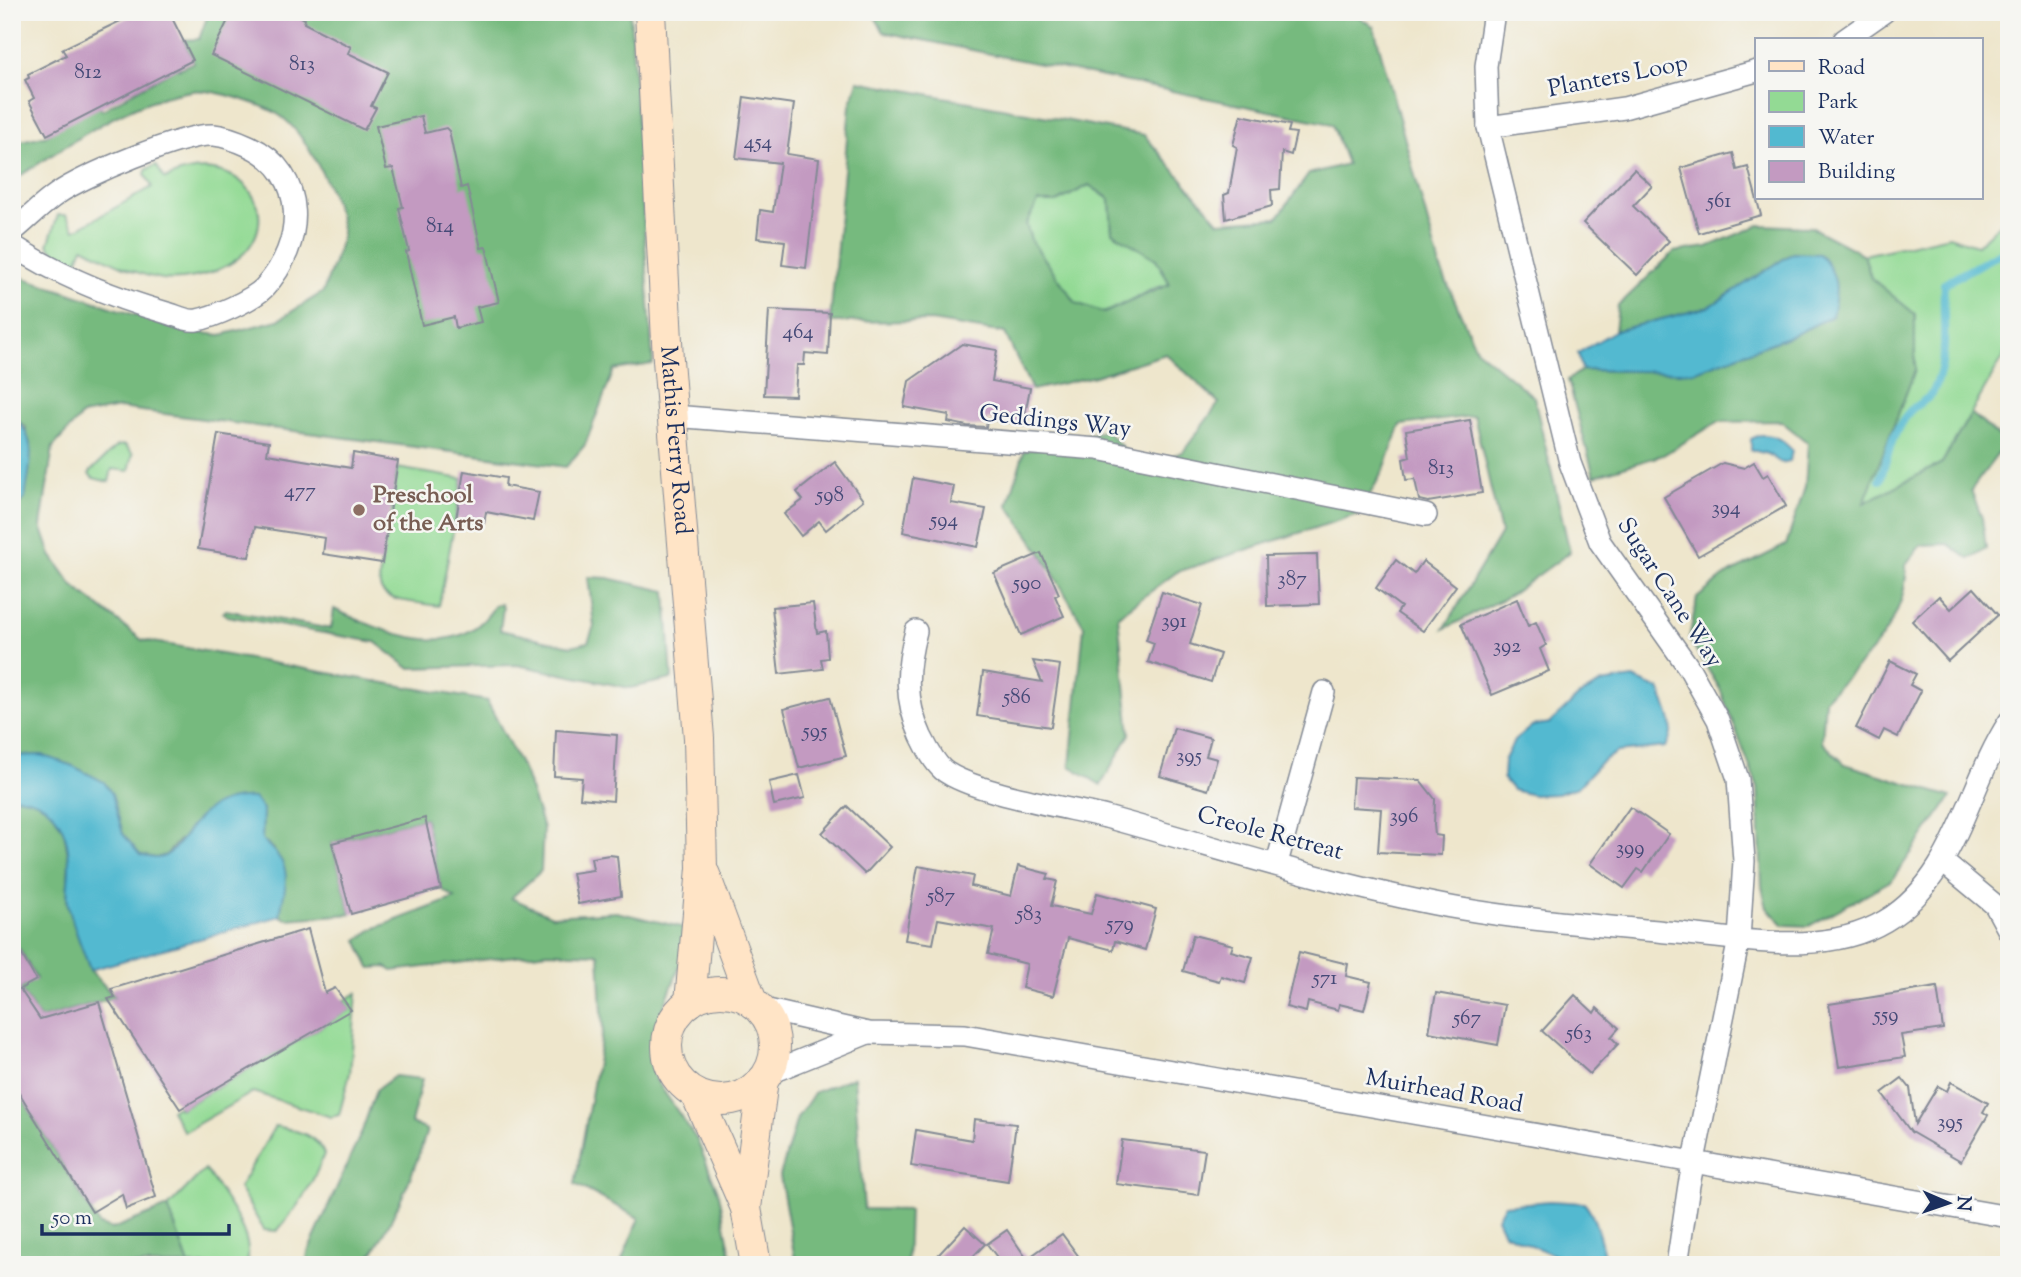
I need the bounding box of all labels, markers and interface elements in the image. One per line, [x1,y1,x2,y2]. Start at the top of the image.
legend [1755,38,1982,200]
street label: Planters Loop [1545,47,1691,107]
house number: 813 [289,50,315,80]
text: Road [1818,54,1865,84]
house number: 812 [74,58,102,88]
text: Park [1818,88,1859,118]
text: Water [1818,124,1875,154]
house number: 454 [744,128,772,158]
text: Building [1818,158,1895,188]
house number: 561 [1706,187,1731,217]
house number: 814 [426,212,454,242]
house number: 464 [782,318,814,348]
street label: Mathis Ferry Road [650,345,699,537]
street label: Geddings Way [977,397,1133,447]
house number: 813 [1428,454,1454,484]
house number: 477 [284,477,316,507]
place label: Preschool of the Arts [373,479,484,541]
house number: 598 [815,481,844,511]
house number: 394 [1711,494,1741,524]
marker: Preschool of the Arts [351,502,367,518]
house number: 594 [929,506,958,536]
street label: Sugar Cane Way [1608,511,1730,675]
house number: 387 [1277,565,1307,595]
house number: 590 [1012,569,1041,599]
house number: 391 [1161,607,1187,637]
house number: 392 [1493,632,1521,662]
house number: 586 [1002,683,1031,713]
house number: 595 [802,717,827,747]
house number: 395 [1176,742,1202,772]
street label: Creole Retreat [1193,798,1347,870]
house number: 396 [1390,802,1418,832]
house number: 399 [1616,834,1644,864]
house number: 587 [926,882,956,912]
house number: 583 [1015,900,1042,930]
house number: 579 [1105,910,1134,940]
house number: 571 [1312,964,1337,994]
house number: 559 [1873,1001,1898,1031]
house number: 567 [1452,1004,1482,1034]
house number: 563 [1565,1019,1592,1049]
street label: Muirhead Road [1363,1061,1526,1123]
house number: 395 [1937,1108,1963,1138]
north arrow [1912,1168,1982,1238]
scale bar [42,1193,229,1237]
text: N [1949,1195,1976,1212]
text: 50 m [51,1204,92,1234]

